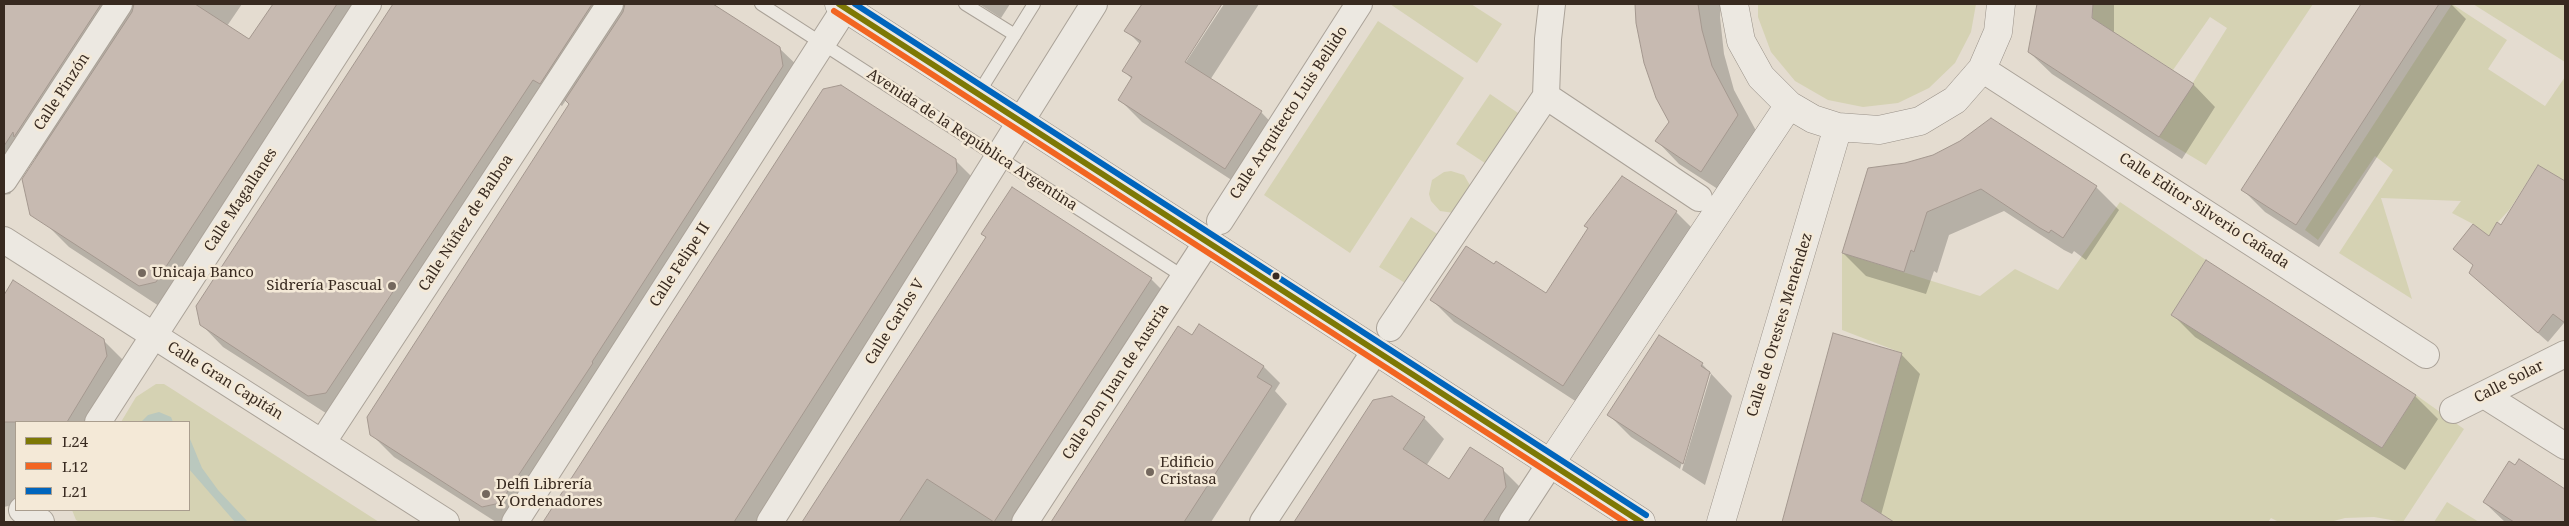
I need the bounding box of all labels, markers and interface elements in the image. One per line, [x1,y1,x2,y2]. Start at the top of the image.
street label: Calle Arquitecto Luis Bellido [1226,23,1352,203]
street label: Calle Pinzón [30,50,94,134]
street label: Avenida de la República Argentina [863,65,1081,215]
street label: Calle Magallanes [201,145,281,255]
street label: Calle Editor Silverio Cañada [2116,149,2292,273]
street label: Calle Núñez de Balboa [415,151,517,295]
street label: Calle Felipe II [646,220,714,310]
street label: Calle de Orestes Menéndez [1743,231,1817,419]
place label: Unicaja Banco [152,264,254,282]
marker: Unicaja Banco [136,267,148,279]
unlabelled marker [1271,271,1281,281]
street label: Calle Carlos V [861,276,929,368]
place label: Sidrería Pascual [266,277,382,295]
marker: Sidrería Pascual [386,280,398,292]
street label: Calle Don Juan de Austria [1059,301,1173,463]
street label: Calle Gran Capitán [164,338,286,424]
street label: Calle Solar [2471,357,2547,407]
legend [15,421,190,511]
text: L24 [62,431,88,451]
place label: Edificio Cristasa [1160,454,1217,489]
text: L12 [62,456,88,476]
marker: Edificio Cristasa [1144,466,1156,478]
place label: Delfi Librería Y Ordenadores [496,476,603,511]
text: L21 [62,481,88,501]
marker: Delfi Librería Y Ordenadores [480,488,492,500]

